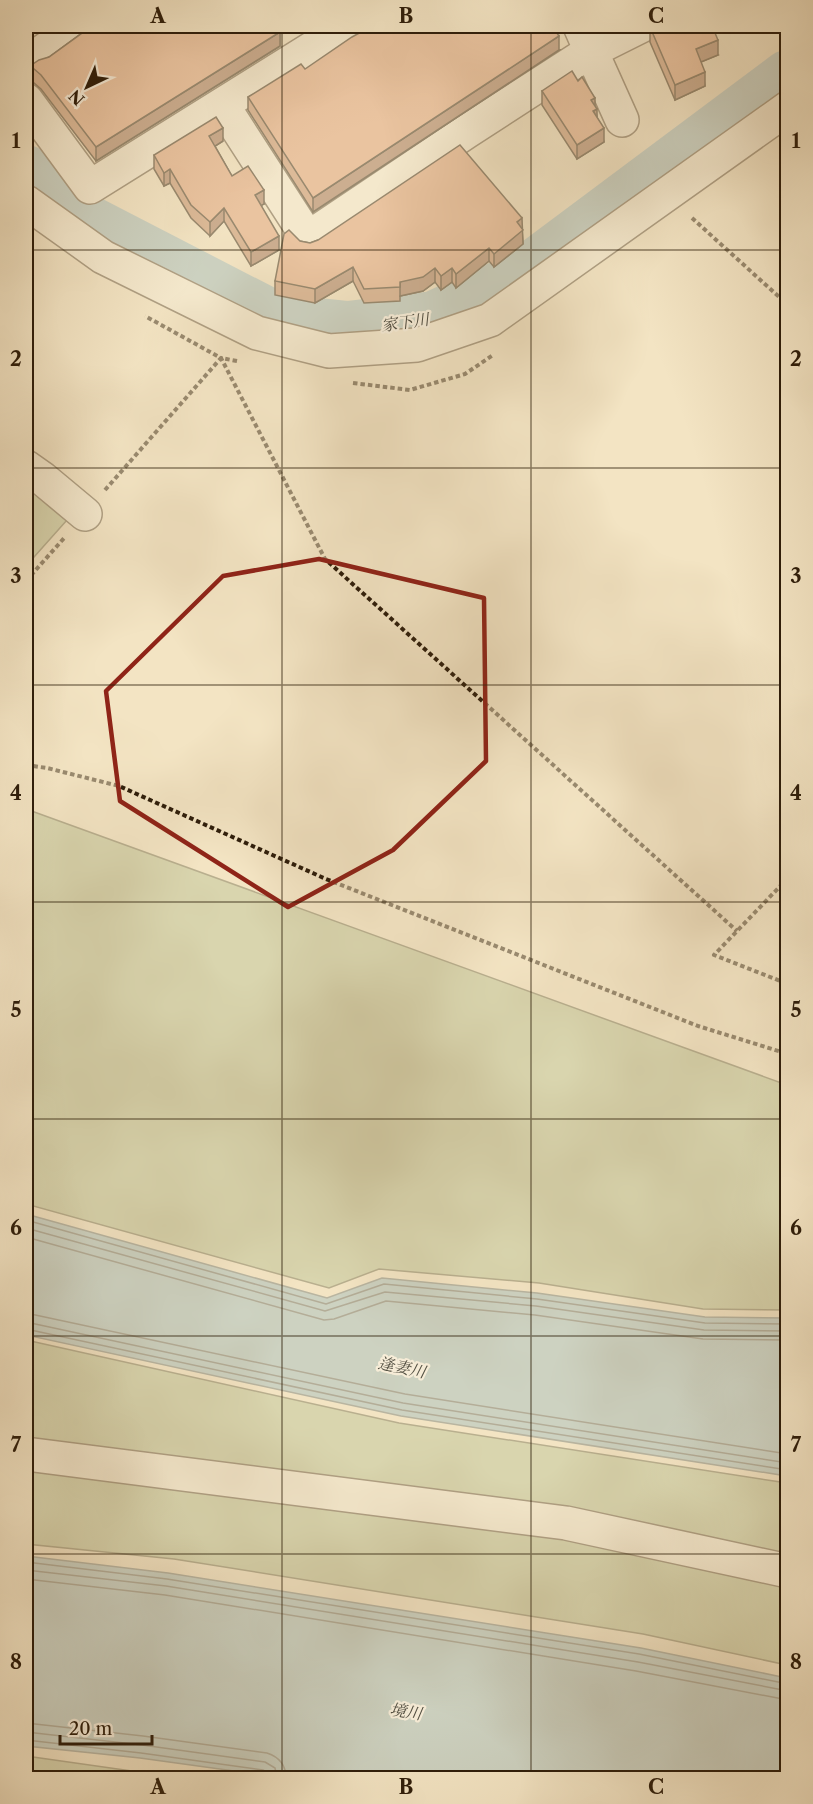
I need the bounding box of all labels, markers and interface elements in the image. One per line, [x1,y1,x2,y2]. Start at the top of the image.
text: A [149,4,166,28]
text: B [399,4,414,28]
text: C [648,4,664,28]
north arrow [57,57,117,117]
text: N [65,86,89,110]
text: 1 [12,129,21,153]
text: 1 [792,129,801,153]
water label: 家下川 [380,308,432,335]
text: 2 [10,347,22,371]
text: 2 [790,347,802,371]
text: 3 [10,564,22,588]
text: 3 [790,564,802,588]
text: 4 [10,781,22,805]
text: 4 [790,781,802,805]
text: 5 [10,998,22,1022]
text: 5 [790,998,802,1022]
text: 6 [10,1216,22,1240]
text: 6 [790,1216,802,1240]
water label: 逢妻川 [376,1352,430,1382]
text: 7 [11,1433,22,1457]
text: 7 [791,1433,802,1457]
text: 8 [10,1650,22,1674]
text: 8 [790,1650,802,1674]
water label: 境川 [389,1699,425,1724]
scale bar [60,1708,152,1746]
text: 20 m [69,1718,113,1740]
text: A [149,1775,166,1799]
text: B [399,1775,414,1799]
text: C [648,1775,664,1799]

